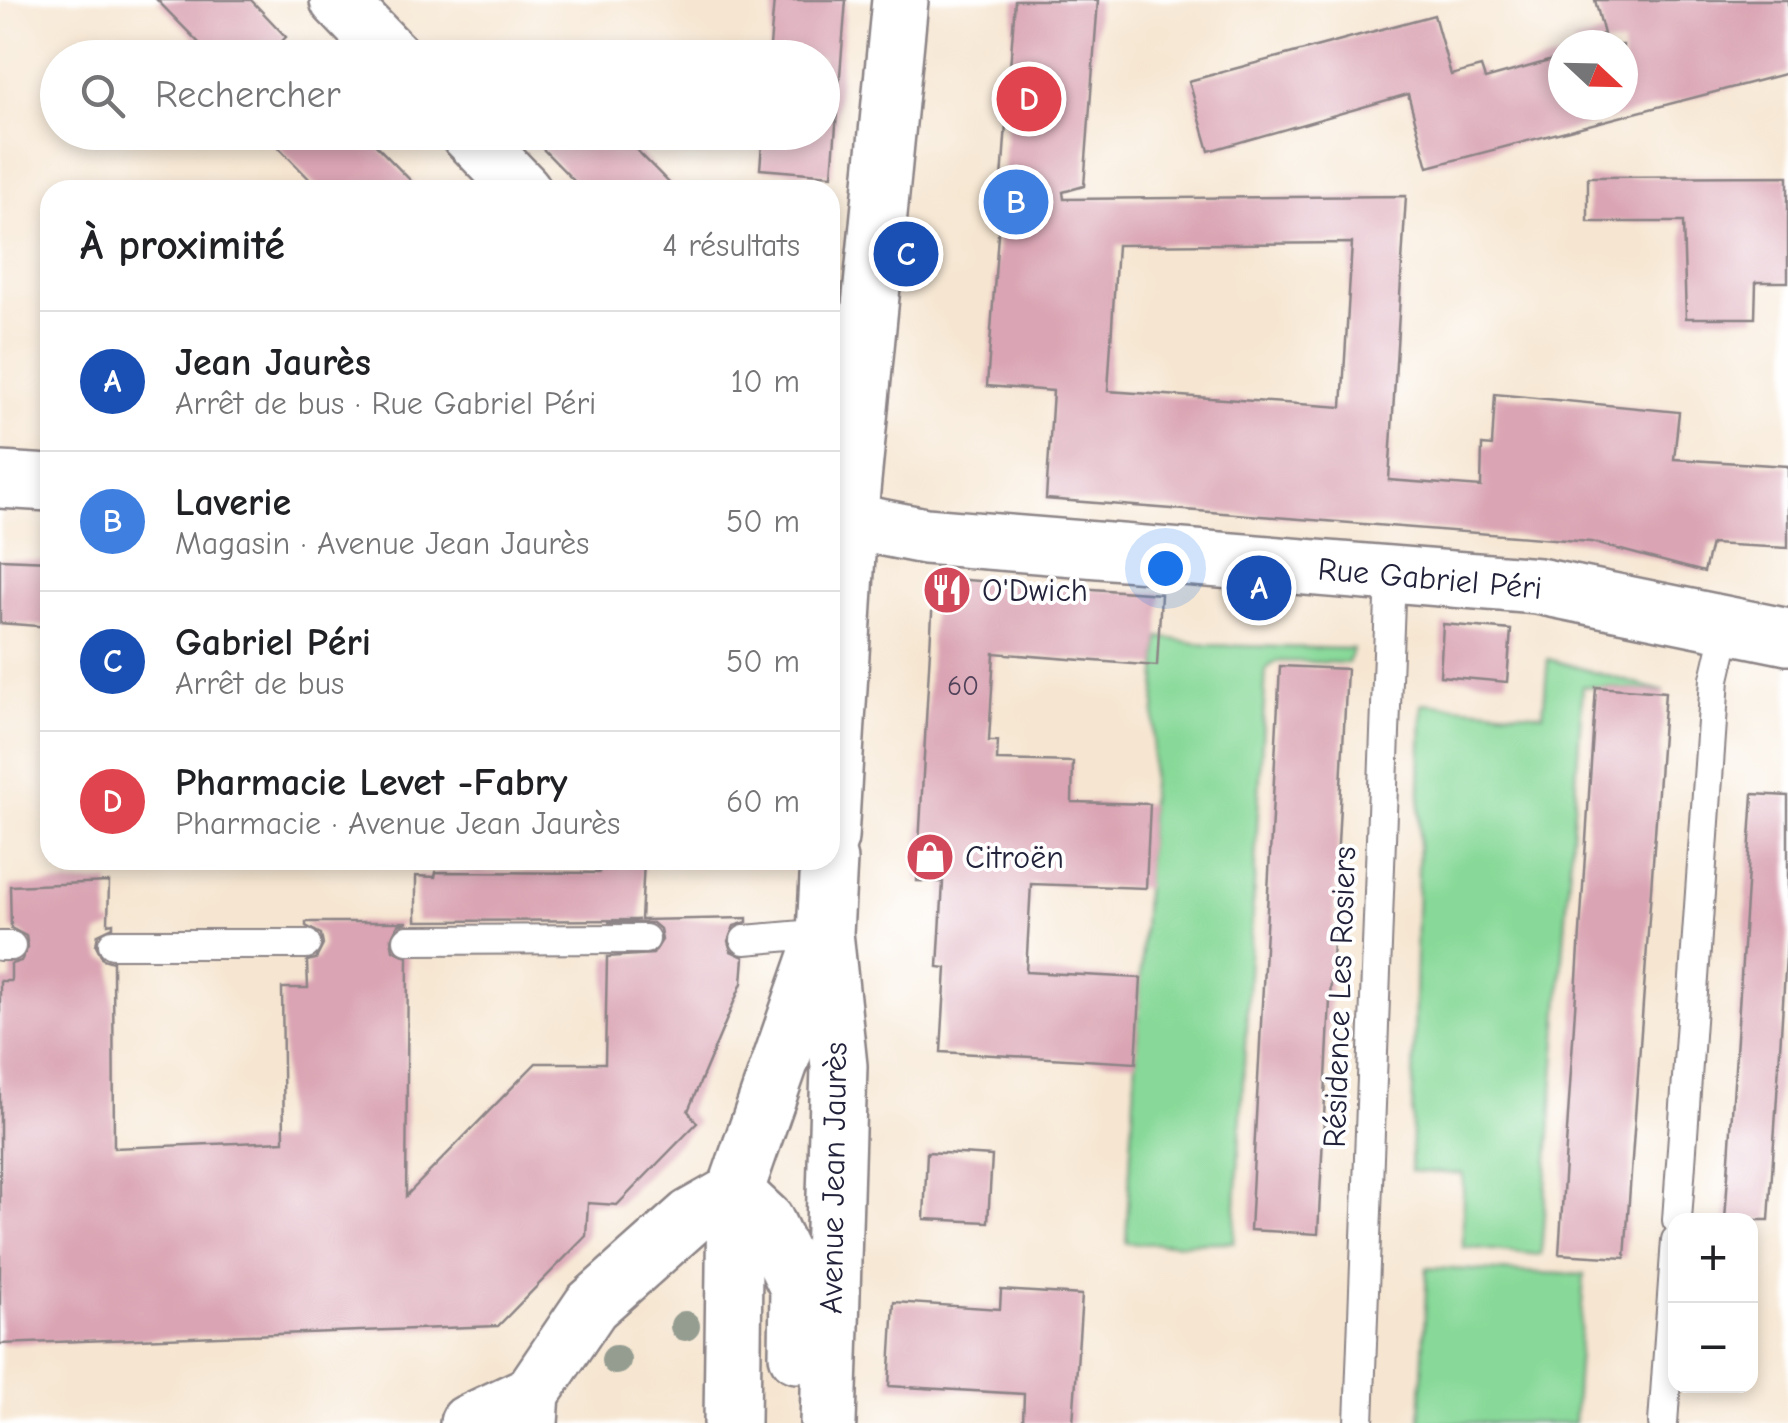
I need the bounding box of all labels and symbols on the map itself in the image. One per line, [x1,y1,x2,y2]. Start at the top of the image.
north arrow [1548,30,1638,120]
pin: D [996,62,1062,136]
pin: B [984,164,1048,240]
pin: C [874,216,938,292]
your location [1140,543,1191,594]
pin: A [1226,550,1292,626]
street label: Rue Gabriel Péri [1316,550,1544,607]
restaurant icon: O'Dwich [921,564,973,616]
place label: O'Dwich [982,572,1088,609]
house number: 60 [947,670,979,702]
shop icon: Citroën [904,831,956,883]
place label: Citroën [965,839,1064,876]
street label: Résidence Les Rosiers [1316,846,1363,1148]
street label: Avenue Jean Jaurès [813,1042,854,1314]

